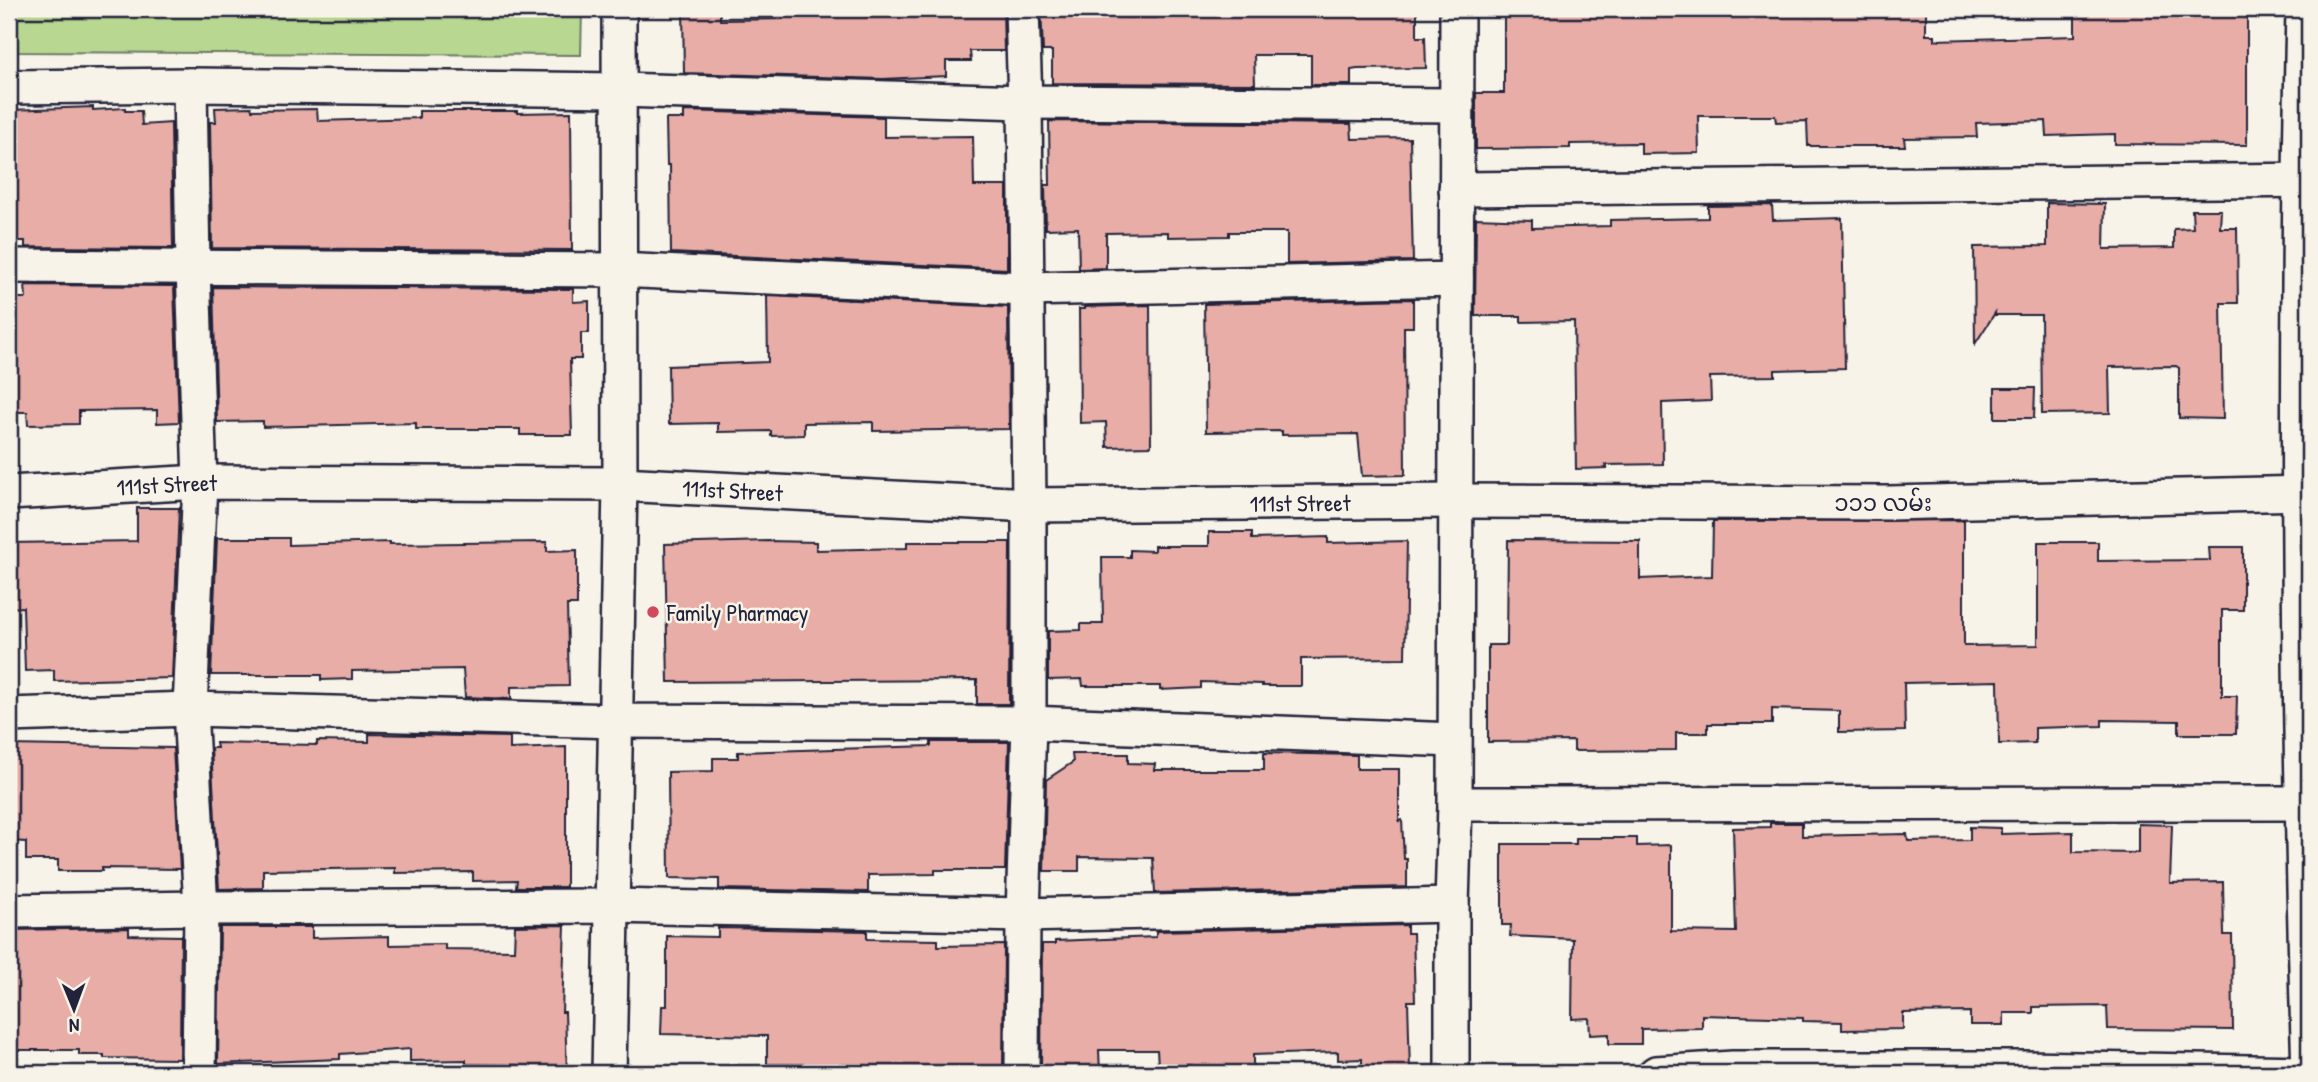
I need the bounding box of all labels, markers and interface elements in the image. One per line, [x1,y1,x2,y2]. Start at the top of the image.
street label: 111st Street [116,467,218,502]
street label: 111st Street [681,472,785,508]
street label: 111st Street [1250,486,1352,518]
street label: ၁၁၁ လမ်း [1834,487,1932,518]
place label: Family Pharmacy [666,597,809,628]
marker: Family Pharmacy [645,604,661,620]
north arrow [38,974,108,1044]
text: N [69,1013,80,1039]

